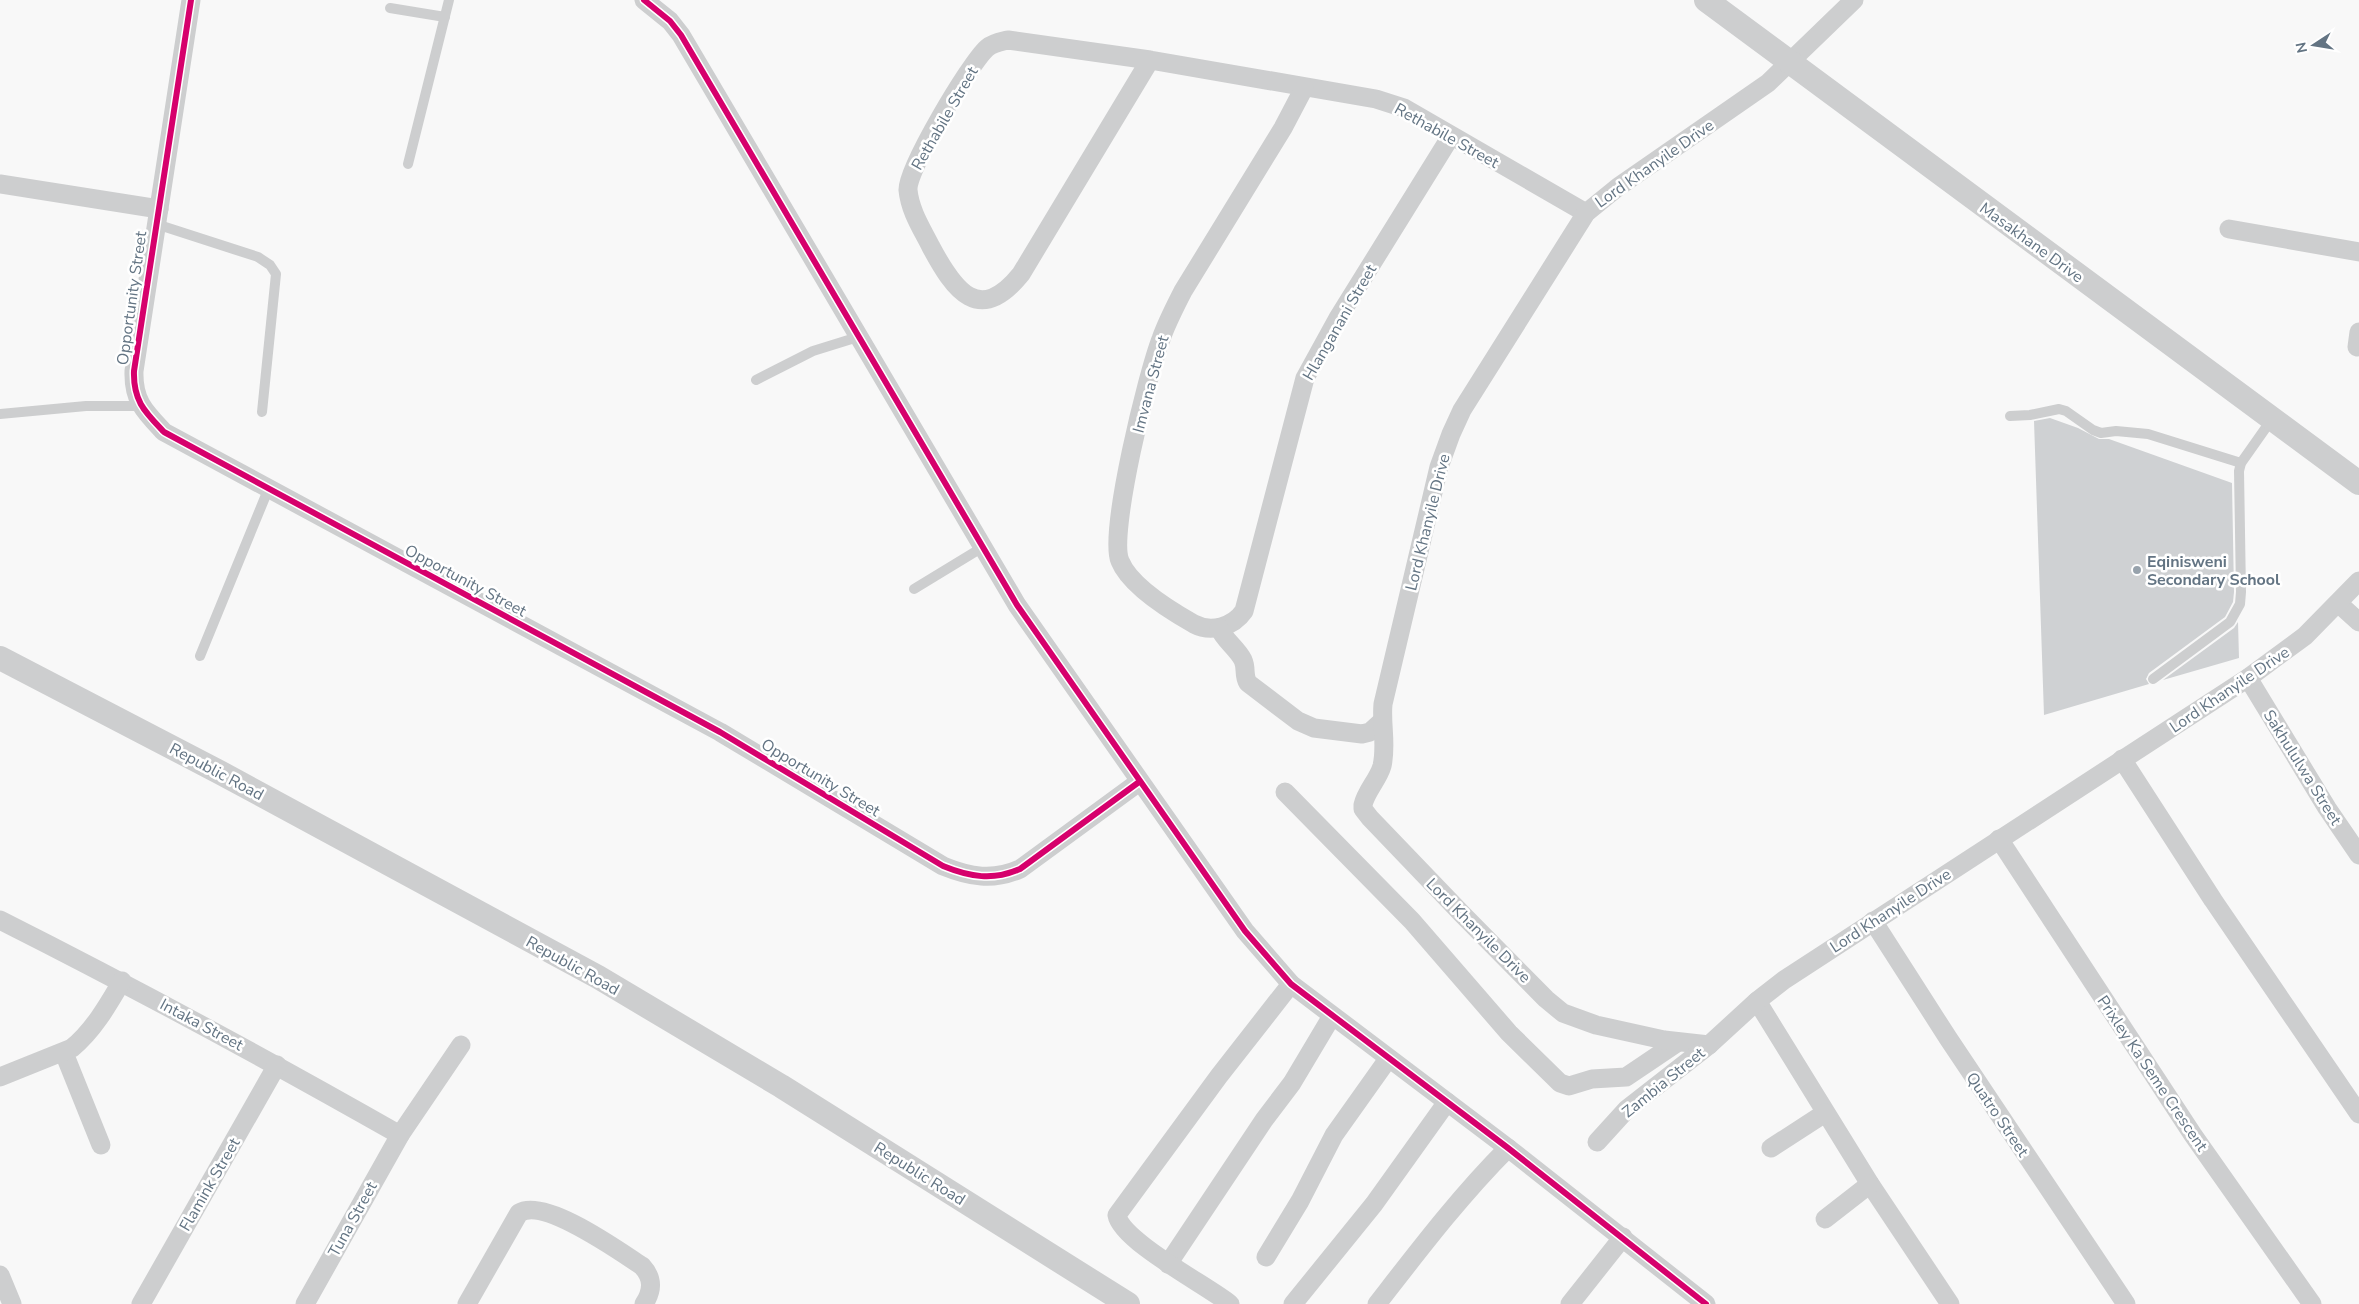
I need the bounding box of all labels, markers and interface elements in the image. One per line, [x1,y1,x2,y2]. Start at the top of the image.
north arrow [2289,20,2339,70]
text: N [2291,40,2312,55]
street label: Rethabile Street [906,62,984,174]
street label: Rethabile Street [1390,98,1503,174]
street label: Lord Khanyile Drive [1591,115,1718,213]
street label: Masakhane Drive [1975,198,2088,288]
street label: Opportunity Street [112,229,152,367]
street label: Hlanganani Street [1298,260,1382,385]
street label: Imvana Street [1127,333,1175,435]
street label: Lord Khanyile Drive [1400,452,1456,593]
street label: Opportunity Street [401,539,531,622]
place label: Eqinisweni Secondary School [2147,551,2280,591]
marker: Eqinisweni Secondary School [2131,564,2143,576]
street label: Lord Khanyile Drive [2165,641,2294,738]
street label: Sakhululwa Street [2258,706,2347,830]
street label: Opportunity Street [757,734,884,822]
street label: Republic Road [166,738,268,806]
street label: Lord Khanyile Drive [1826,863,1955,958]
street label: Lord Khanyile Drive [1421,873,1536,988]
street label: Republic Road [522,931,623,1001]
street label: Prixley Ka Seme Crescent [2092,991,2213,1156]
street label: Intaka Street [156,994,247,1056]
street label: Zambia Street [1618,1042,1710,1123]
street label: Quatro Street [1961,1068,2034,1162]
street label: Flamink Street [174,1134,246,1235]
street label: Republic Road [870,1137,969,1211]
street label: Tuna Street [323,1178,383,1261]

